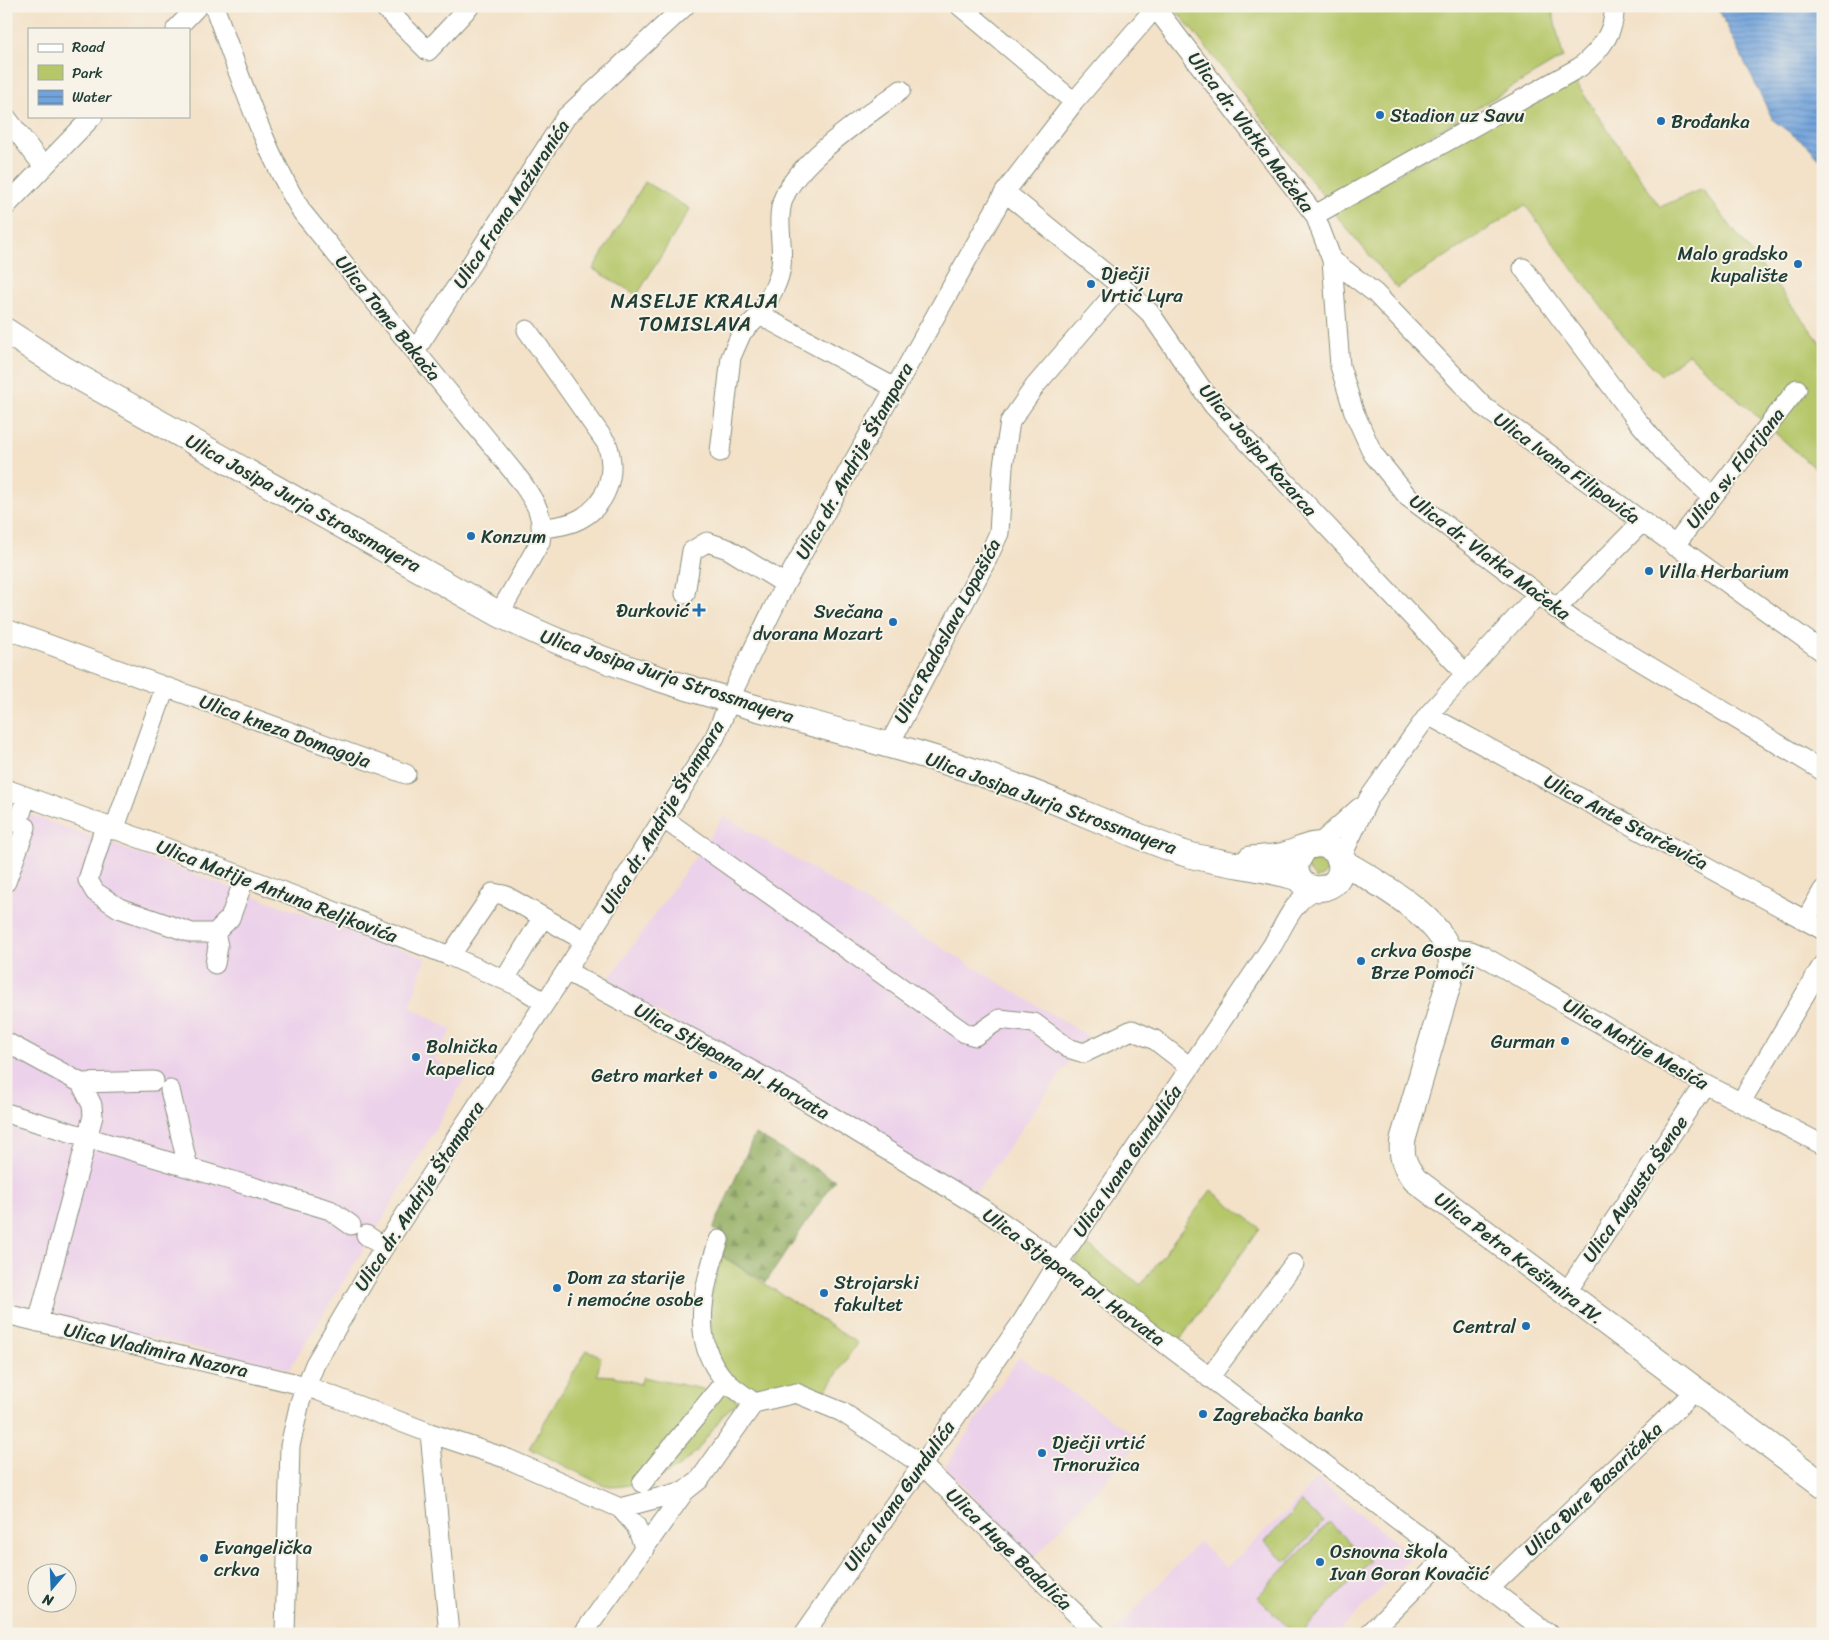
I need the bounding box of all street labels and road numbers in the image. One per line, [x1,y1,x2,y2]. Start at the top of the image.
street label: Ulica dr. Vlatka Mačeka [1179,44,1323,220]
street label: Ulica Frana Mažuranića [444,112,579,295]
street label: Ulica Tome Bakača [326,247,450,389]
street label: Ulica dr. Andrije Štampara [786,356,922,566]
street label: Ulica Josipa Kozarca [1190,376,1326,525]
street label: Ulica sv. Florijana [1677,400,1794,536]
street label: Ulica Ivana Filipovića [1486,403,1648,533]
street label: Ulica Josipa Jurja Strossmayera [179,424,427,582]
street label: Ulica dr. Vlatka Mačeka [1402,485,1578,629]
street label: Ulica Radoslava Lopašića [884,532,1010,730]
street label: Ulica Josipa Jurja Strossmayera [536,619,799,733]
street label: Ulica kneza Domagoja [195,685,376,777]
street label: Ulica dr. Andrije Štampara [591,713,733,920]
street label: Ulica Josipa Jurja Strossmayera [921,742,1182,864]
street label: Ulica Ante Starčevića [1538,765,1715,880]
street label: Ulica Matije Antuna Reljkovića [152,830,403,952]
street label: Ulica Matije Mesića [1557,989,1716,1099]
street label: Ulica Stjepana pl. Horvata [628,993,836,1129]
street label: Ulica Ivana Gundulića [1063,1077,1191,1244]
street label: Ulica dr. Andrije Štampara [345,1094,493,1298]
street label: Ulica Augusta Šenoe [1573,1108,1697,1269]
street label: Ulica Petra Krešimira IV. [1427,1183,1611,1333]
street label: Ulica Stjepana pl. Horvata [975,1199,1173,1355]
street label: Ulica Vladimira Nazora [61,1313,252,1387]
street label: Ulica Ivana Gundulića [834,1413,964,1578]
street label: Ulica Đure Basaričeka [1516,1413,1671,1564]
street label: Ulica Huge Badalića [938,1479,1081,1619]

